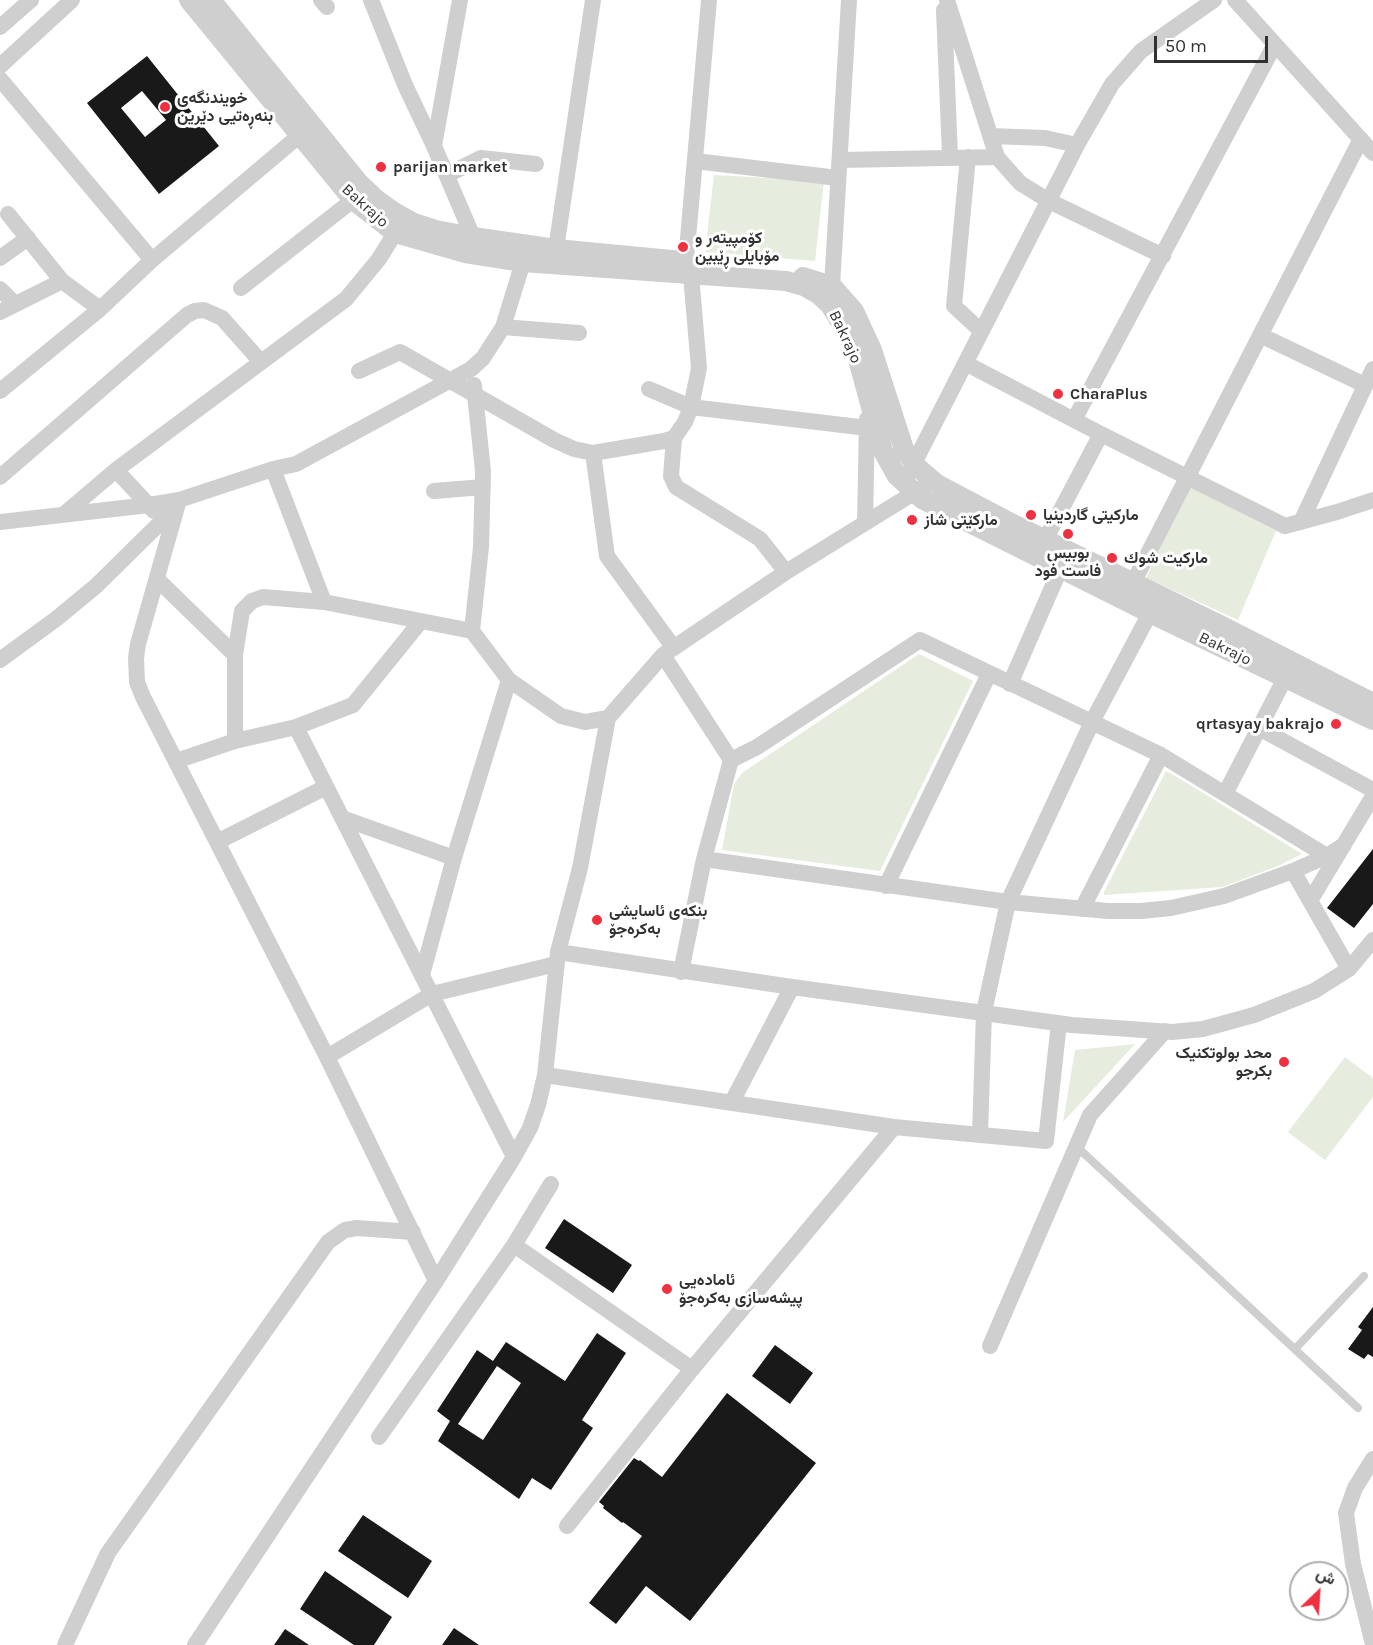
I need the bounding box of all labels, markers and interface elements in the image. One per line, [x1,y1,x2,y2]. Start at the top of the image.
scale bar [1157,24,1271,62]
text: 50 m [1165,35,1207,57]
place label: خویندنگەی بنەڕەتیی دێرین [177,88,273,126]
marker: خویندنگەی بنەڕەتیی دێرین [158,100,172,114]
place label: parijan market [393,157,507,177]
marker: parijan market [374,160,388,174]
street label: Bakrajo [338,180,392,232]
place label: کۆمپیتەر و مۆبایلی ڕێبین [695,228,780,266]
marker: کۆمپیتەر و مۆبایلی ڕێبین [676,240,690,254]
street label: Bakrajo [824,308,866,366]
place label: CharaPlus [1070,384,1148,404]
marker: CharaPlus [1051,387,1065,401]
place label: مارکیتی گاردینیا [1043,505,1139,525]
marker: مارکیتی گاردینیا [1024,508,1038,522]
place label: مارکێتی شاز [924,510,998,530]
marker: مارکێتی شاز [905,513,919,527]
marker: بوبيس فاست فود [1061,527,1075,541]
place label: بوبيس فاست فود [1035,543,1101,581]
place label: ماركيت شوك [1124,548,1208,568]
marker: ماركيت شوك [1105,551,1119,565]
street label: Bakrajo [1196,628,1254,670]
place label: qrtasyay bakrajo [1196,714,1324,734]
marker: qrtasyay bakrajo [1329,717,1343,731]
place label: بنکەی ئاسایشی بەکرەجۆ [609,901,707,939]
marker: بنکەی ئاسایشی بەکرەجۆ [590,913,604,927]
place label: محد بولوتکنیک بکرجو [1175,1043,1272,1081]
marker: محد بولوتکنیک بکرجو [1277,1055,1291,1069]
place label: ئامادەیی پیشەسازی بەکرەجۆ [679,1270,803,1308]
marker: ئامادەیی پیشەسازی بەکرەجۆ [660,1282,674,1296]
north arrow [1289,1561,1349,1621]
text: ش [1313,1563,1339,1589]

